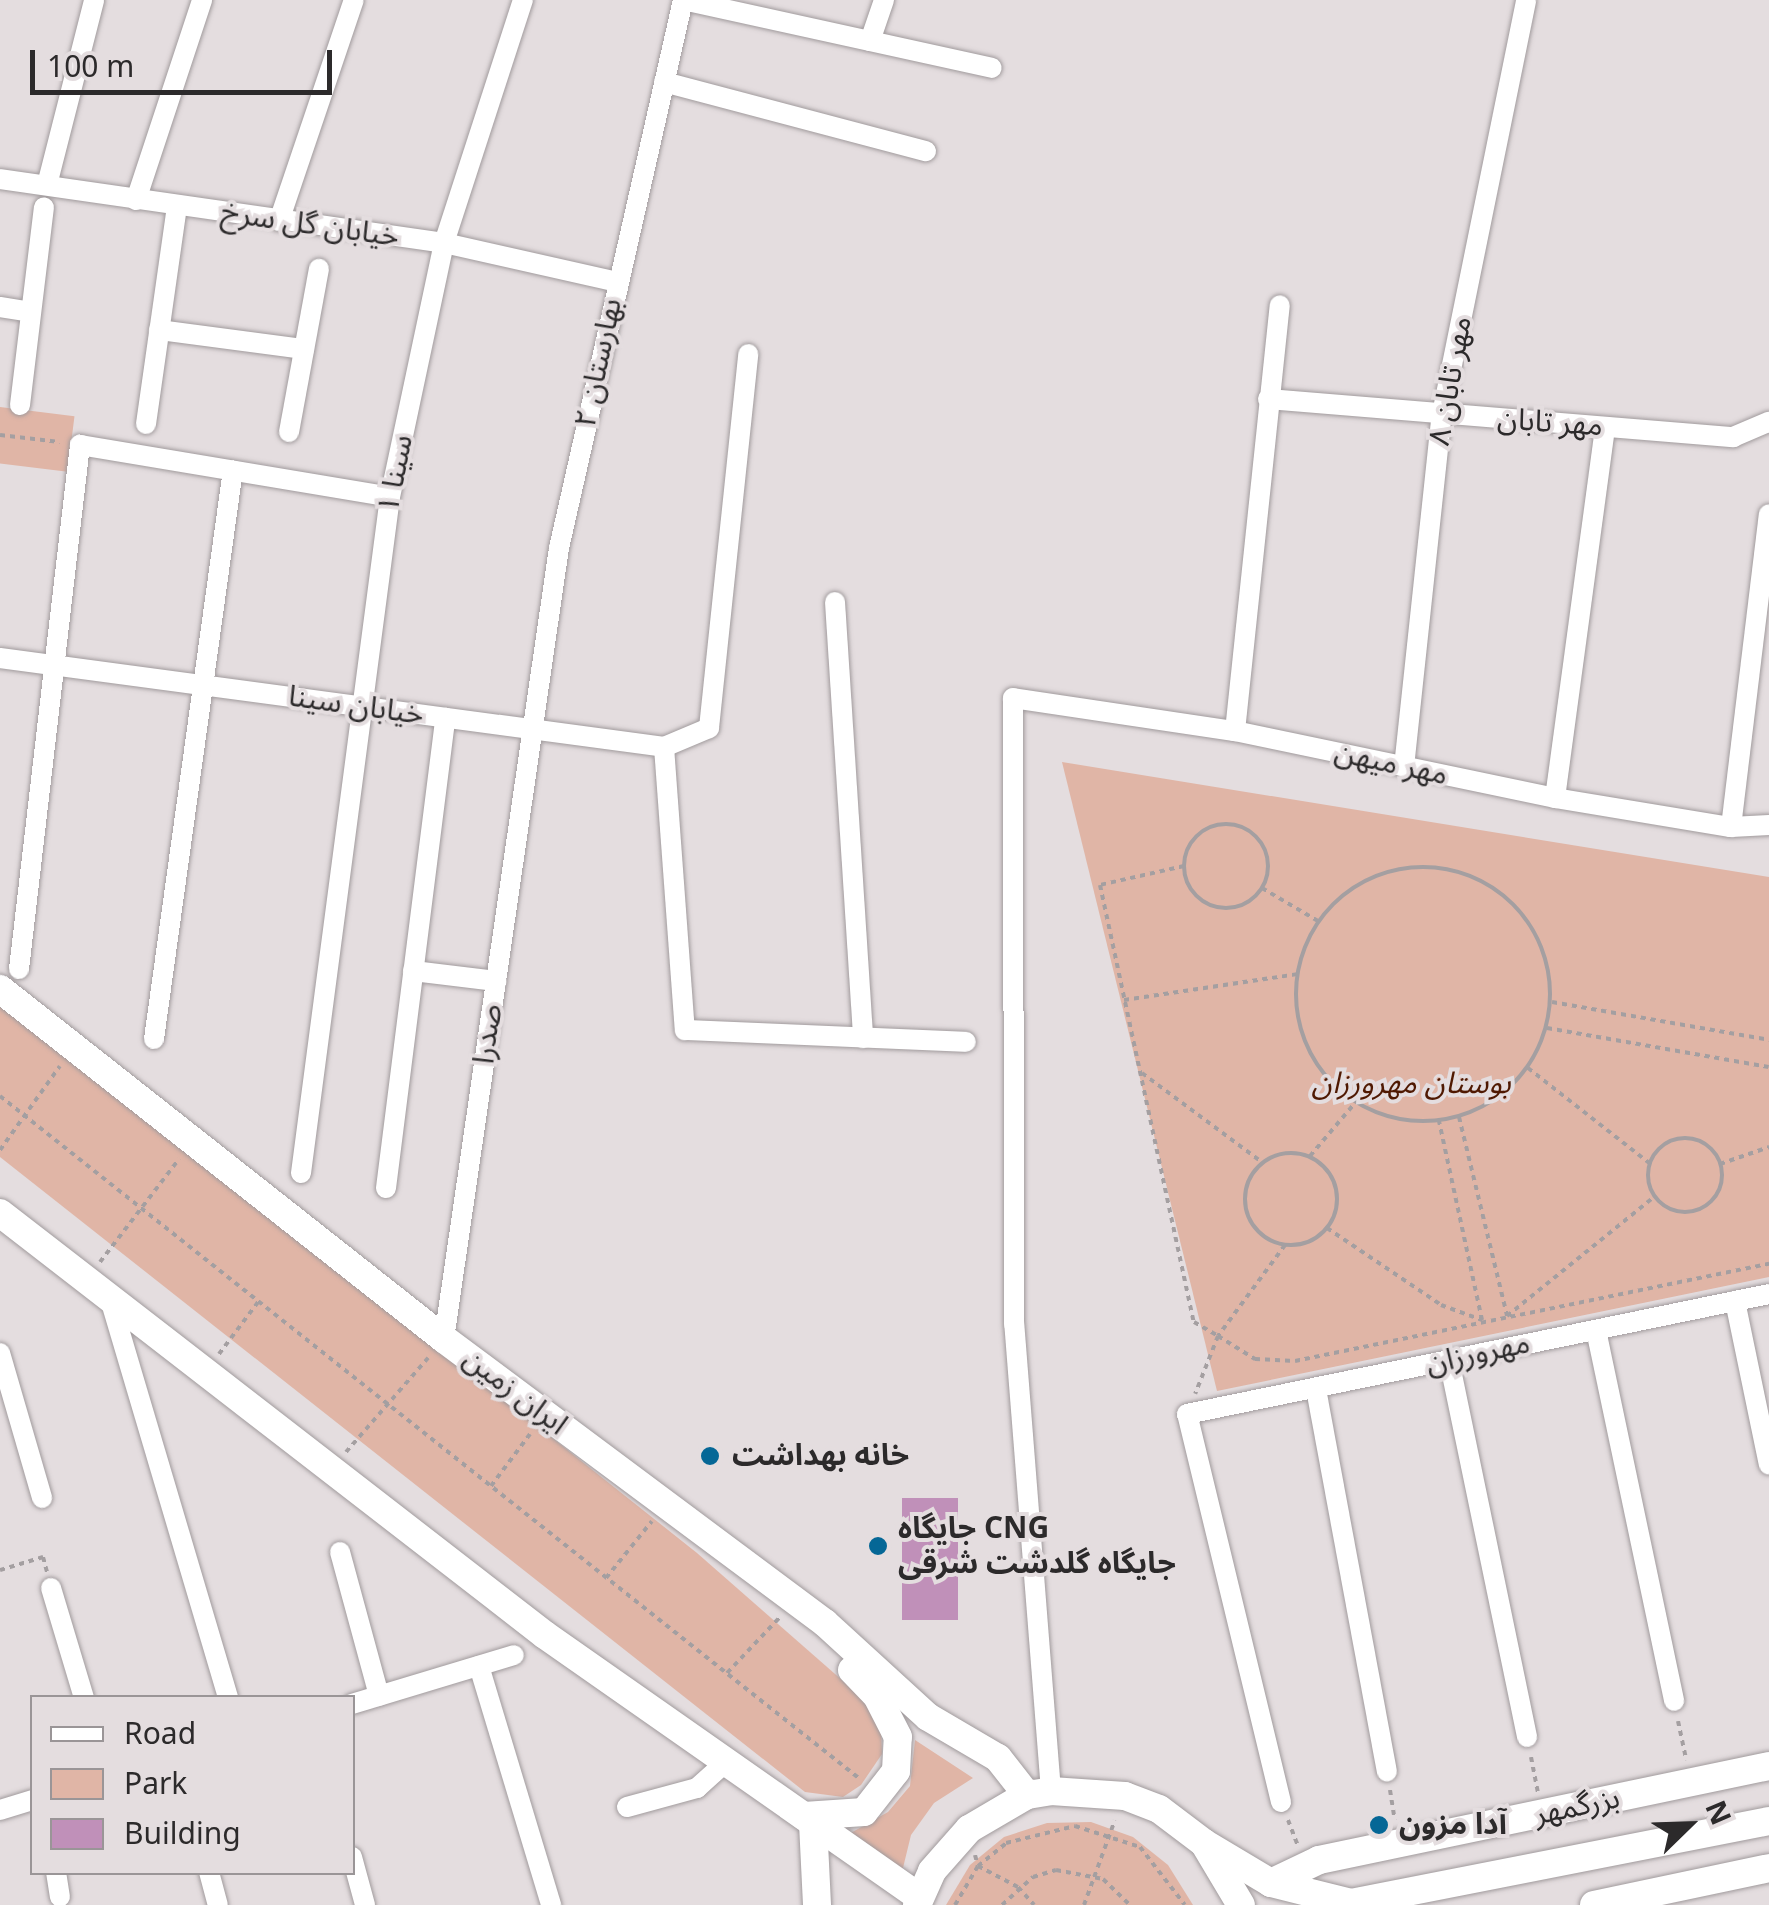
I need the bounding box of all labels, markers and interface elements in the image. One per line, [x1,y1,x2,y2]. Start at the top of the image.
scale bar [35,30,338,92]
text: 100 m [47,36,134,99]
street label: خیابان گل سرخ [219,195,401,255]
street label: بهارستان ۲ [568,295,630,431]
street label: مهر تابان ۸ [1422,314,1480,448]
street label: مهر تابان [1496,401,1604,445]
street label: سینا ۱ [371,432,421,516]
street label: خیابان سینا [286,679,426,733]
street label: مهر میهن [1331,734,1451,794]
street label: صدرا [466,1002,510,1066]
park label: بوستان مهرورزان [1311,1066,1511,1102]
street label: مهرورزان [1423,1325,1533,1383]
street label: ایران زمین [456,1341,574,1443]
place label: خانه بهداشت [732,1438,909,1474]
marker: خانه بهداشت [697,1443,723,1469]
place label: جایگاه CNG جایگاه گلدشت شرقی [898,1511,1176,1582]
marker: جایگاه CNG جایگاه گلدشت شرقی [867,1535,889,1557]
legend [30,1695,355,1875]
text: Road [124,1703,196,1766]
text: Park [124,1753,187,1816]
north arrow [1639,1775,1739,1875]
street label: بزرگمهر [1531,1780,1623,1834]
text: N [1685,1791,1749,1835]
text: Building [124,1803,241,1866]
place label: آدا مزون [1399,1807,1507,1843]
marker: آدا مزون [1368,1814,1390,1836]

